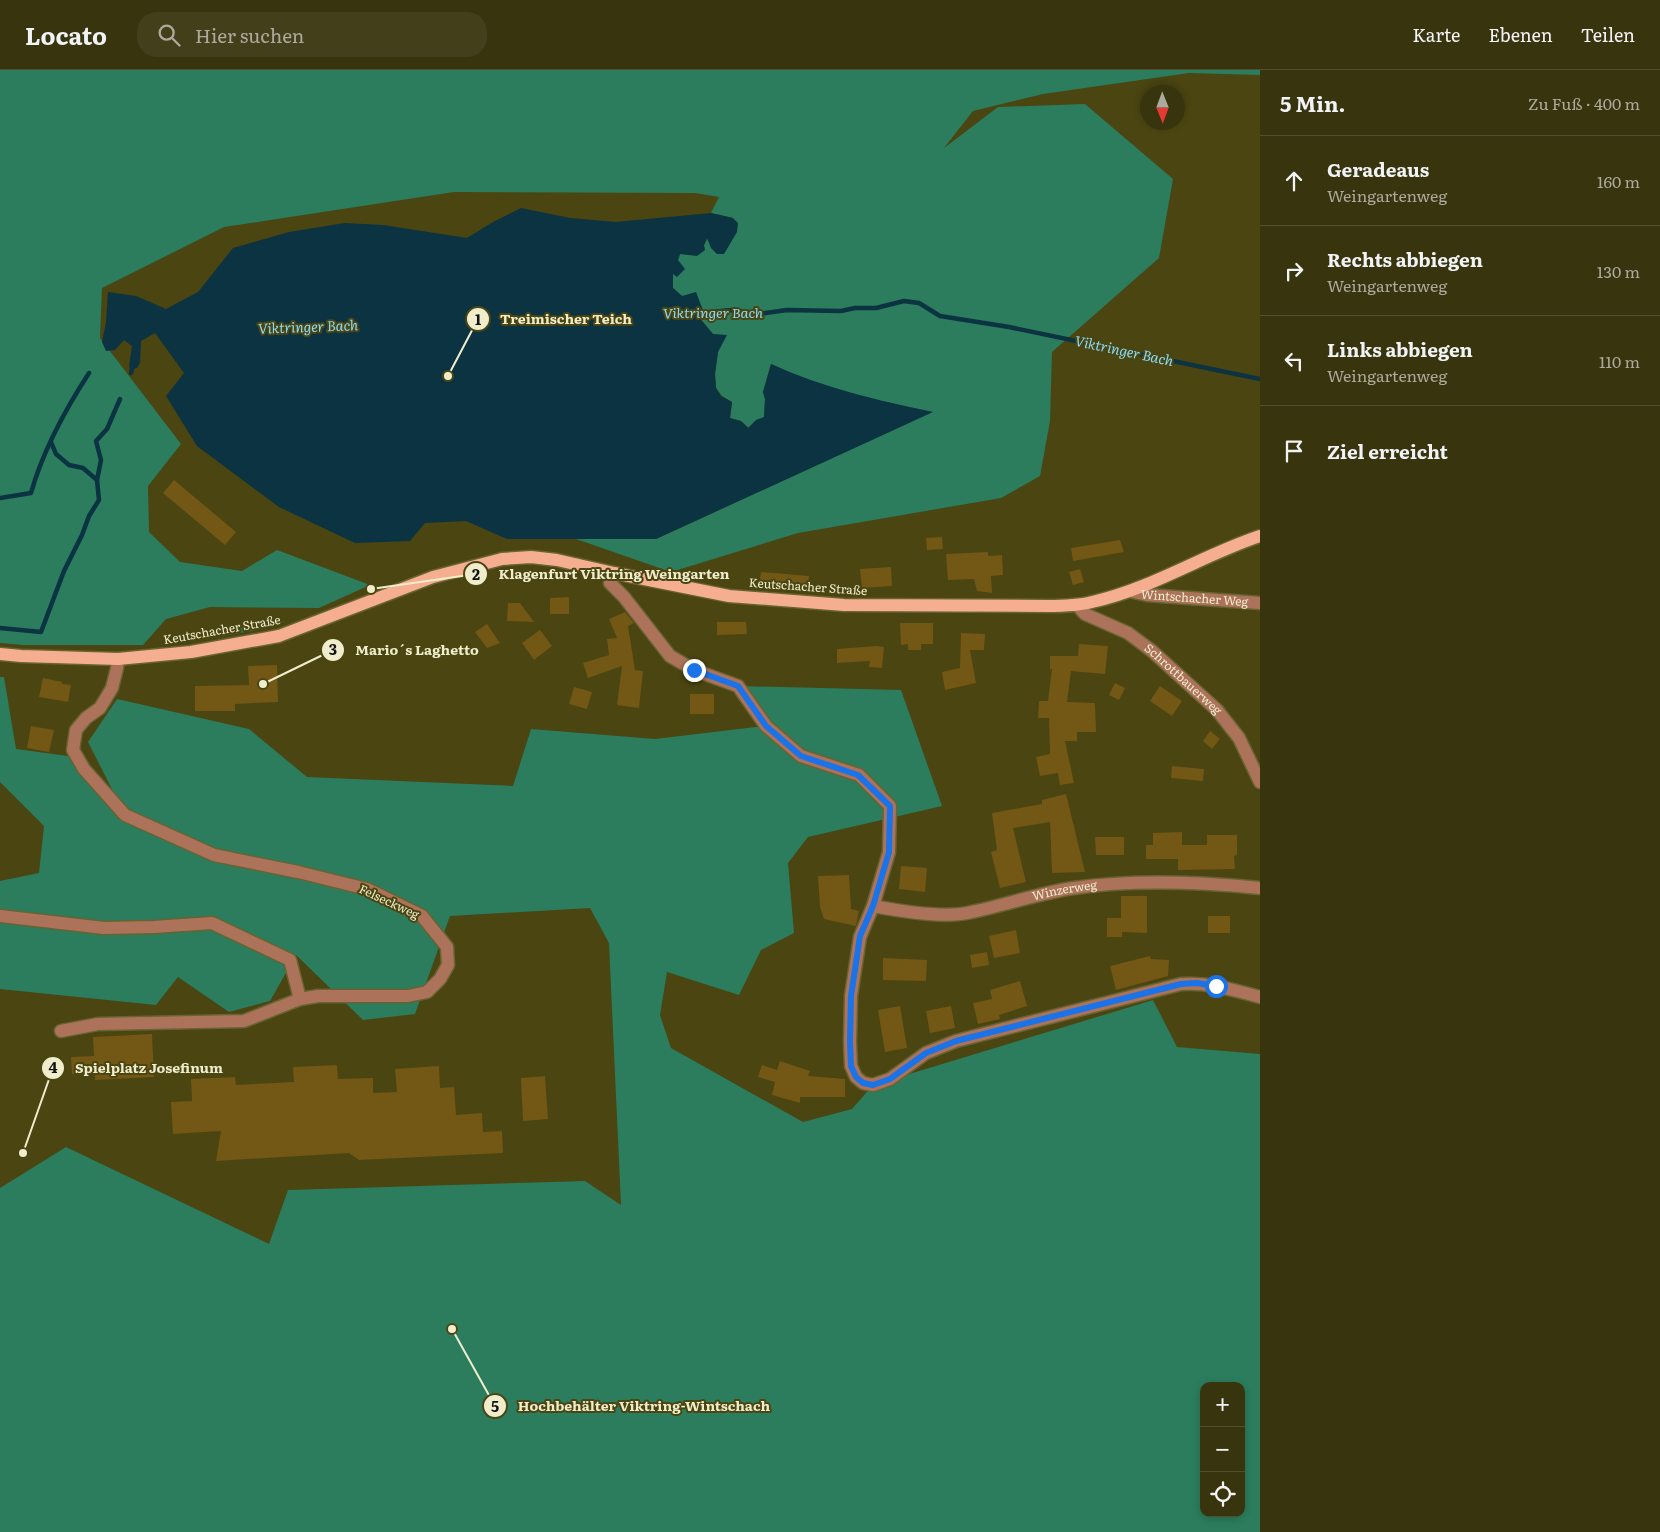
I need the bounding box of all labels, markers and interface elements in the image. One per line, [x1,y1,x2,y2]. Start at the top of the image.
search box [137,12,487,57]
text: Locato [25,17,107,52]
icon: search [155,21,183,49]
text: Hier suchen [195,21,304,49]
text: Karte [1413,21,1460,48]
text: Ebenen [1488,21,1553,48]
text: Teilen [1581,21,1635,48]
north arrow [1140,85,1185,130]
text: 5 Min. [1280,87,1345,118]
text: Zu Fuß · 400 m [1528,91,1640,115]
text: Geradeaus [1327,155,1429,183]
icon: ahead [1280,167,1308,195]
text: 160 m [1597,169,1640,193]
text: Weingartenweg [1327,183,1447,207]
text: Rechts abbiegen [1327,245,1483,273]
icon: right [1280,257,1308,285]
text: 130 m [1597,259,1640,283]
text: Weingartenweg [1327,273,1447,297]
water label: Viktringer Bach [663,302,764,322]
callout: Treimischer Teich [465,305,642,334]
text: 1 [475,307,481,330]
text: Treimischer Teich [500,308,632,328]
water label: Viktringer Bach [258,314,359,338]
water label: Viktringer Bach [1073,330,1176,370]
text: Links abbiegen [1327,335,1473,363]
icon: left [1280,347,1308,375]
text: 110 m [1599,349,1640,373]
text: Weingartenweg [1327,363,1447,387]
icon: arrive [1280,437,1308,465]
text: Ziel erreicht [1327,437,1448,465]
callout: Klagenfurt Viktring Weingarten [464,560,740,589]
text: 2 [472,562,480,585]
text: Klagenfurt Viktring Weingarten [499,563,730,583]
street label: Keutschacher Straße [748,573,868,599]
street label: Wintschacher Weg [1140,585,1249,610]
street label: Keutschacher Straße [162,610,282,648]
callout: Mario´s Laghetto [320,635,489,664]
text: 3 [329,637,337,660]
street label: Schrottbauerweg [1141,638,1227,718]
text: Mario´s Laghetto [355,639,479,659]
route end [683,659,706,682]
street label: Winzerweg [1030,875,1098,904]
street label: Felseckweg [356,879,423,923]
route start [1205,975,1228,998]
callout: Spielplatz Josefinum [40,1053,233,1082]
text: 4 [48,1055,58,1078]
text: Spielplatz Josefinum [75,1057,223,1077]
map controls [1200,1382,1245,1517]
button: + [1200,1382,1245,1427]
callout: Hochbehälter Viktring-Wintschach [483,1392,780,1421]
text: 5 [491,1394,499,1417]
text: Hochbehälter Viktring-Wintschach [518,1395,770,1415]
button: − [1200,1427,1245,1472]
button: locate [1200,1472,1245,1517]

